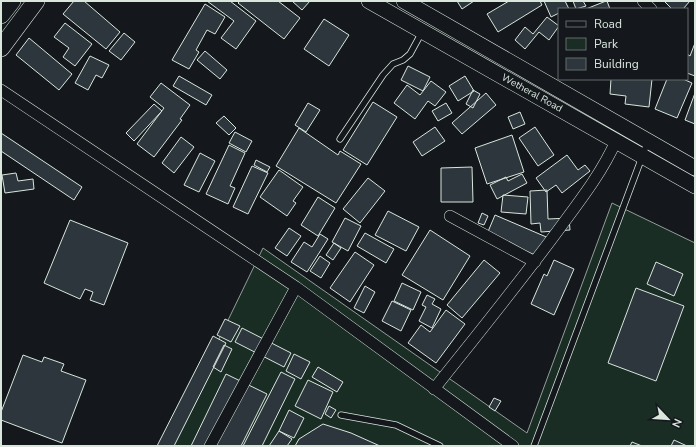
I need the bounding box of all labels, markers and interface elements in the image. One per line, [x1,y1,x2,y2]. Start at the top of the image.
legend [558,8,688,80]
text: Road [594,16,622,32]
text: Park [594,36,619,52]
text: Building [594,56,639,72]
street label: Wetheral Road [499,70,565,116]
north arrow [648,399,688,439]
text: N [668,416,685,430]

